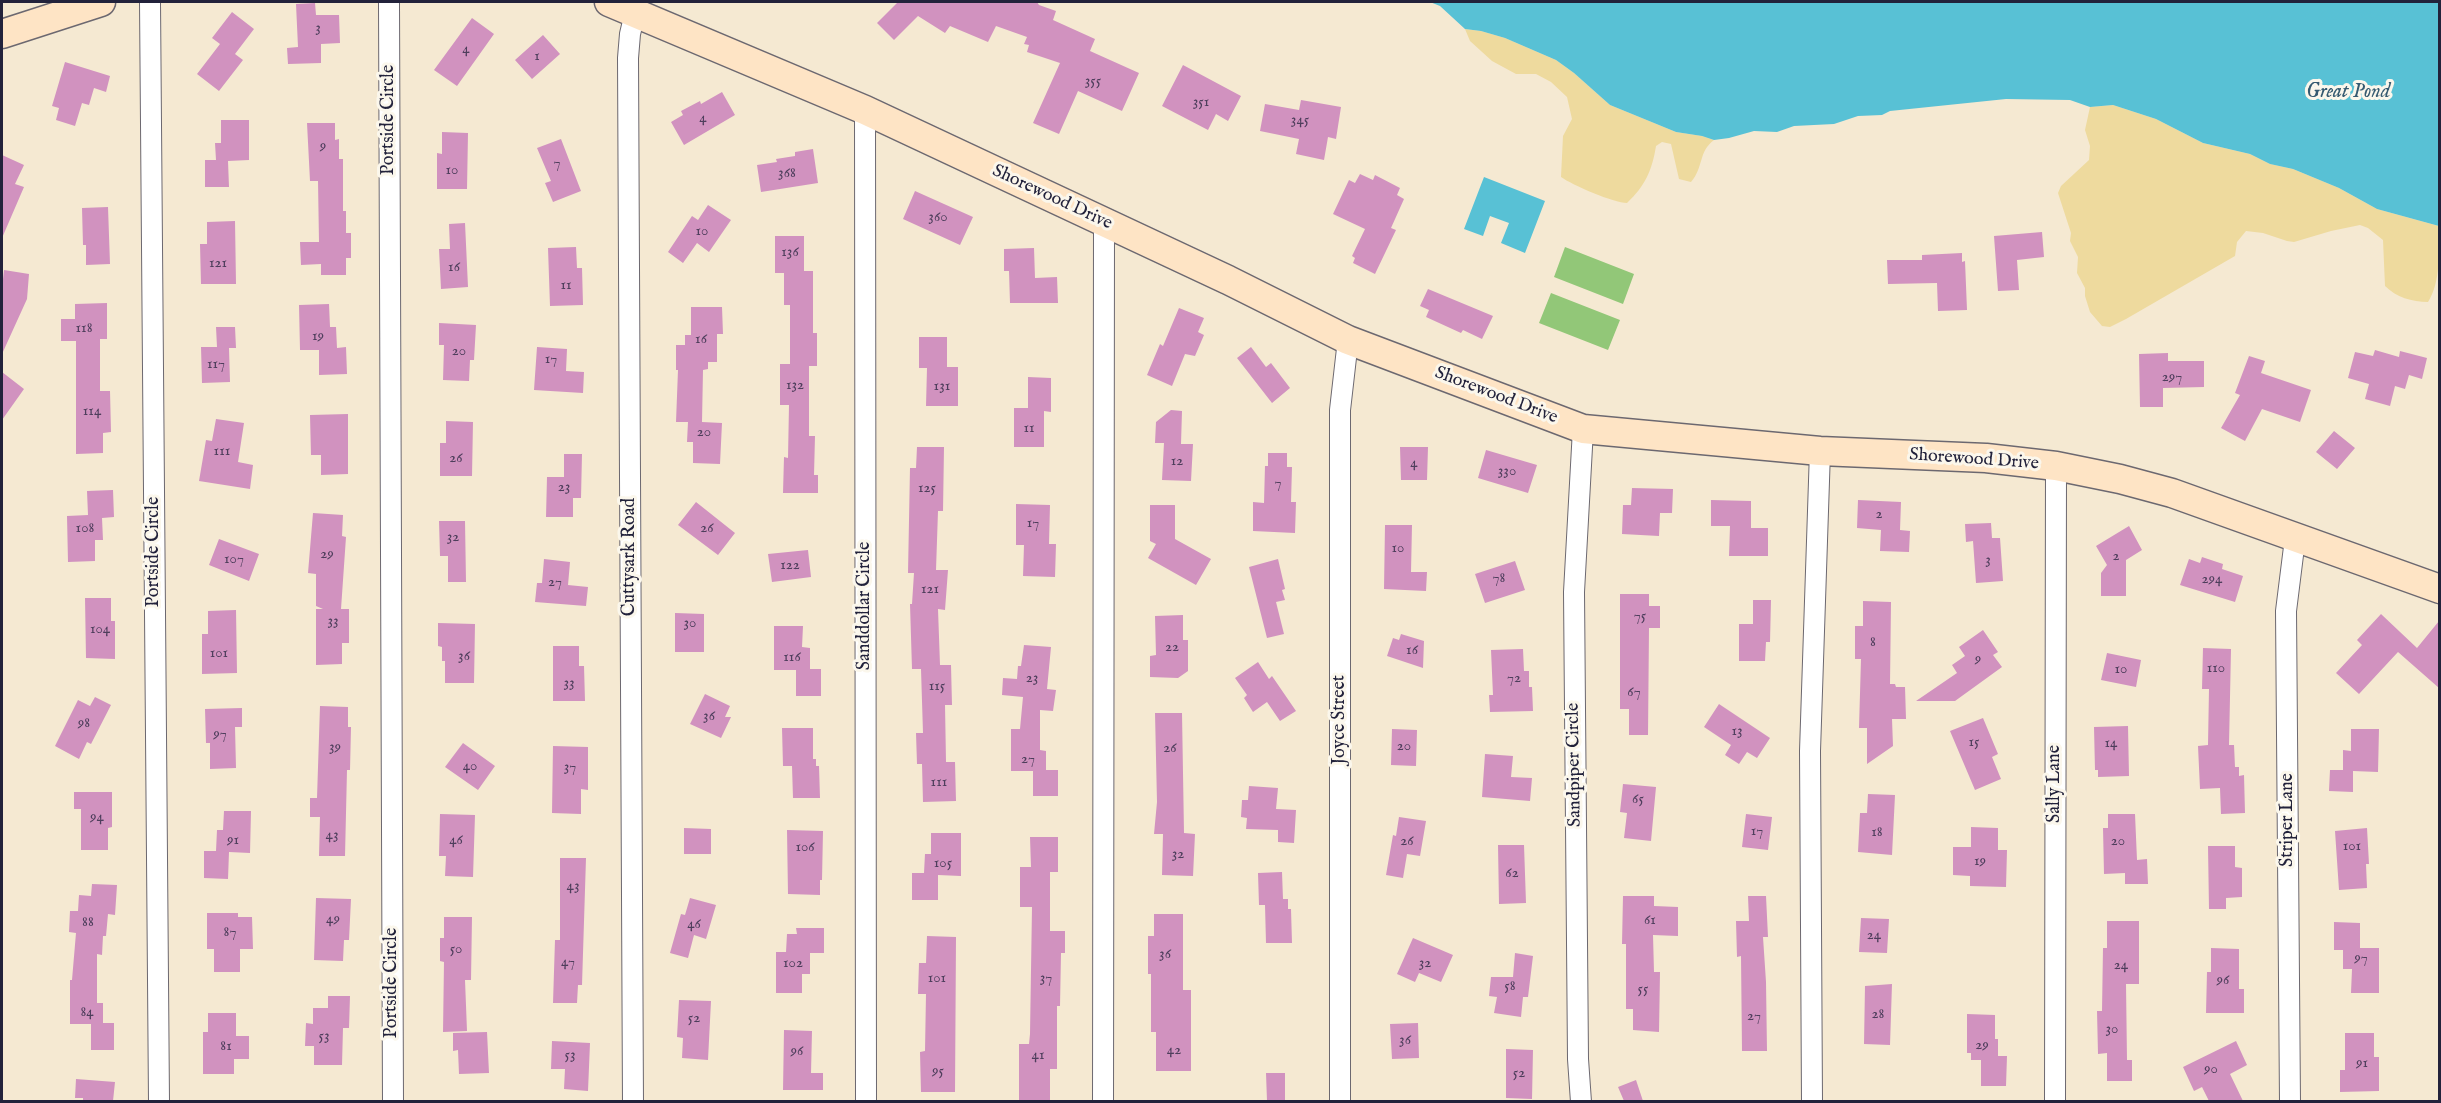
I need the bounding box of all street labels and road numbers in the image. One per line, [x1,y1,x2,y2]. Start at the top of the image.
street label: Portside Circle [378,65,400,175]
street label: Shorewood Drive [989,161,1115,235]
street label: Shorewood Drive [1432,363,1560,429]
street label: Shorewood Drive [1908,445,2040,475]
street label: Portside Circle [143,497,165,607]
street label: Cuttysark Road [619,498,641,616]
street label: Sanddollar Circle [854,542,876,670]
street label: Joyce Street [1329,675,1351,765]
street label: Sandpiper Circle [1563,703,1587,827]
street label: Sally Lane [2044,745,2066,823]
street label: Striper Lane [2277,773,2299,867]
street label: Portside Circle [381,928,403,1038]

